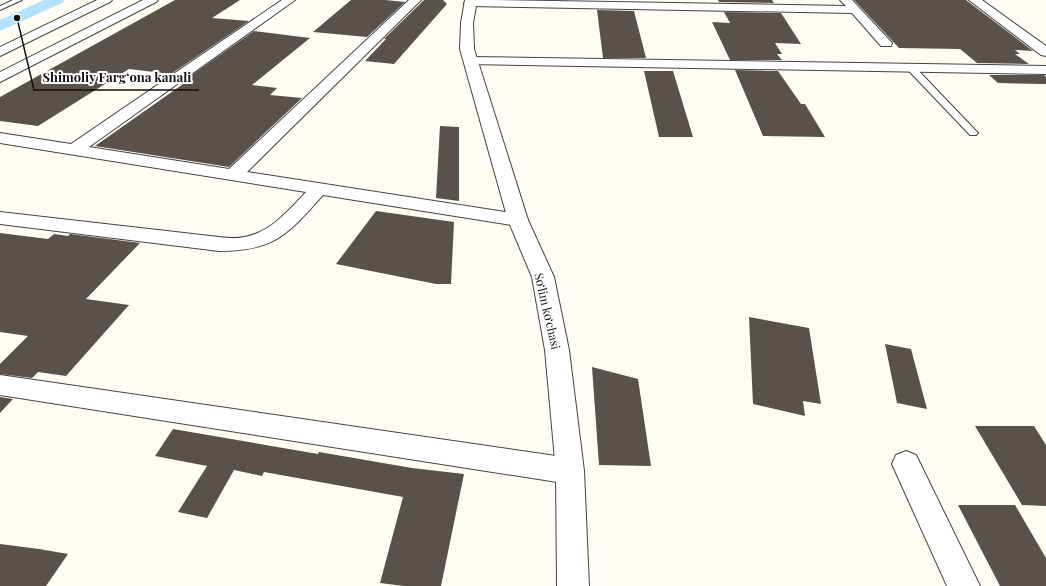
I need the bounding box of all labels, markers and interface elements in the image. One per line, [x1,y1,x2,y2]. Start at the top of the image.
callout: Shimoliy Fargʻona kanali [34,65,199,90]
text: Shimoliy Fargʻona kanali [43,68,191,85]
street label: Soʻlim koʻchasi [531,271,565,351]

